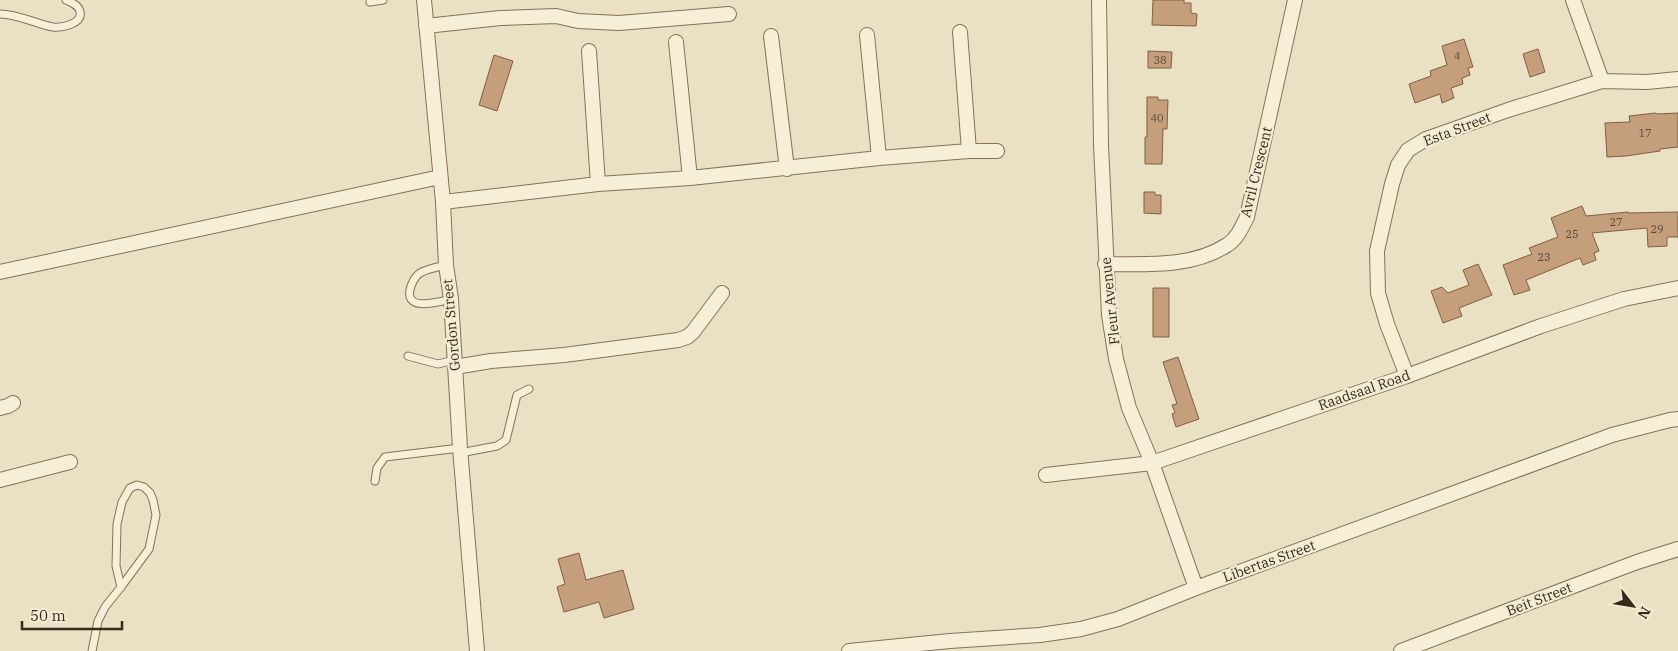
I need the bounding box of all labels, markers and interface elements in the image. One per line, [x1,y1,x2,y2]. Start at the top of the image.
house number: 4 [1454,49,1461,63]
house number: 38 [1153,53,1167,67]
street label: Esta Street [1421,108,1493,150]
house number: 40 [1150,111,1164,125]
street label: Avril Crescent [1236,125,1276,219]
house number: 17 [1638,126,1652,140]
house number: 27 [1609,215,1623,229]
house number: 29 [1650,222,1664,236]
house number: 25 [1565,227,1579,241]
house number: 23 [1537,250,1551,264]
street label: Fleur Avenue [1096,256,1124,346]
street label: Gordon Street [438,278,464,372]
street label: Raadsaal Road [1316,366,1413,414]
street label: Libertas Street [1220,536,1318,586]
street label: Beit Street [1504,578,1574,620]
north arrow [1608,581,1658,631]
scale bar [22,598,122,630]
text: N [1634,603,1655,622]
text: 50 m [30,606,66,625]

